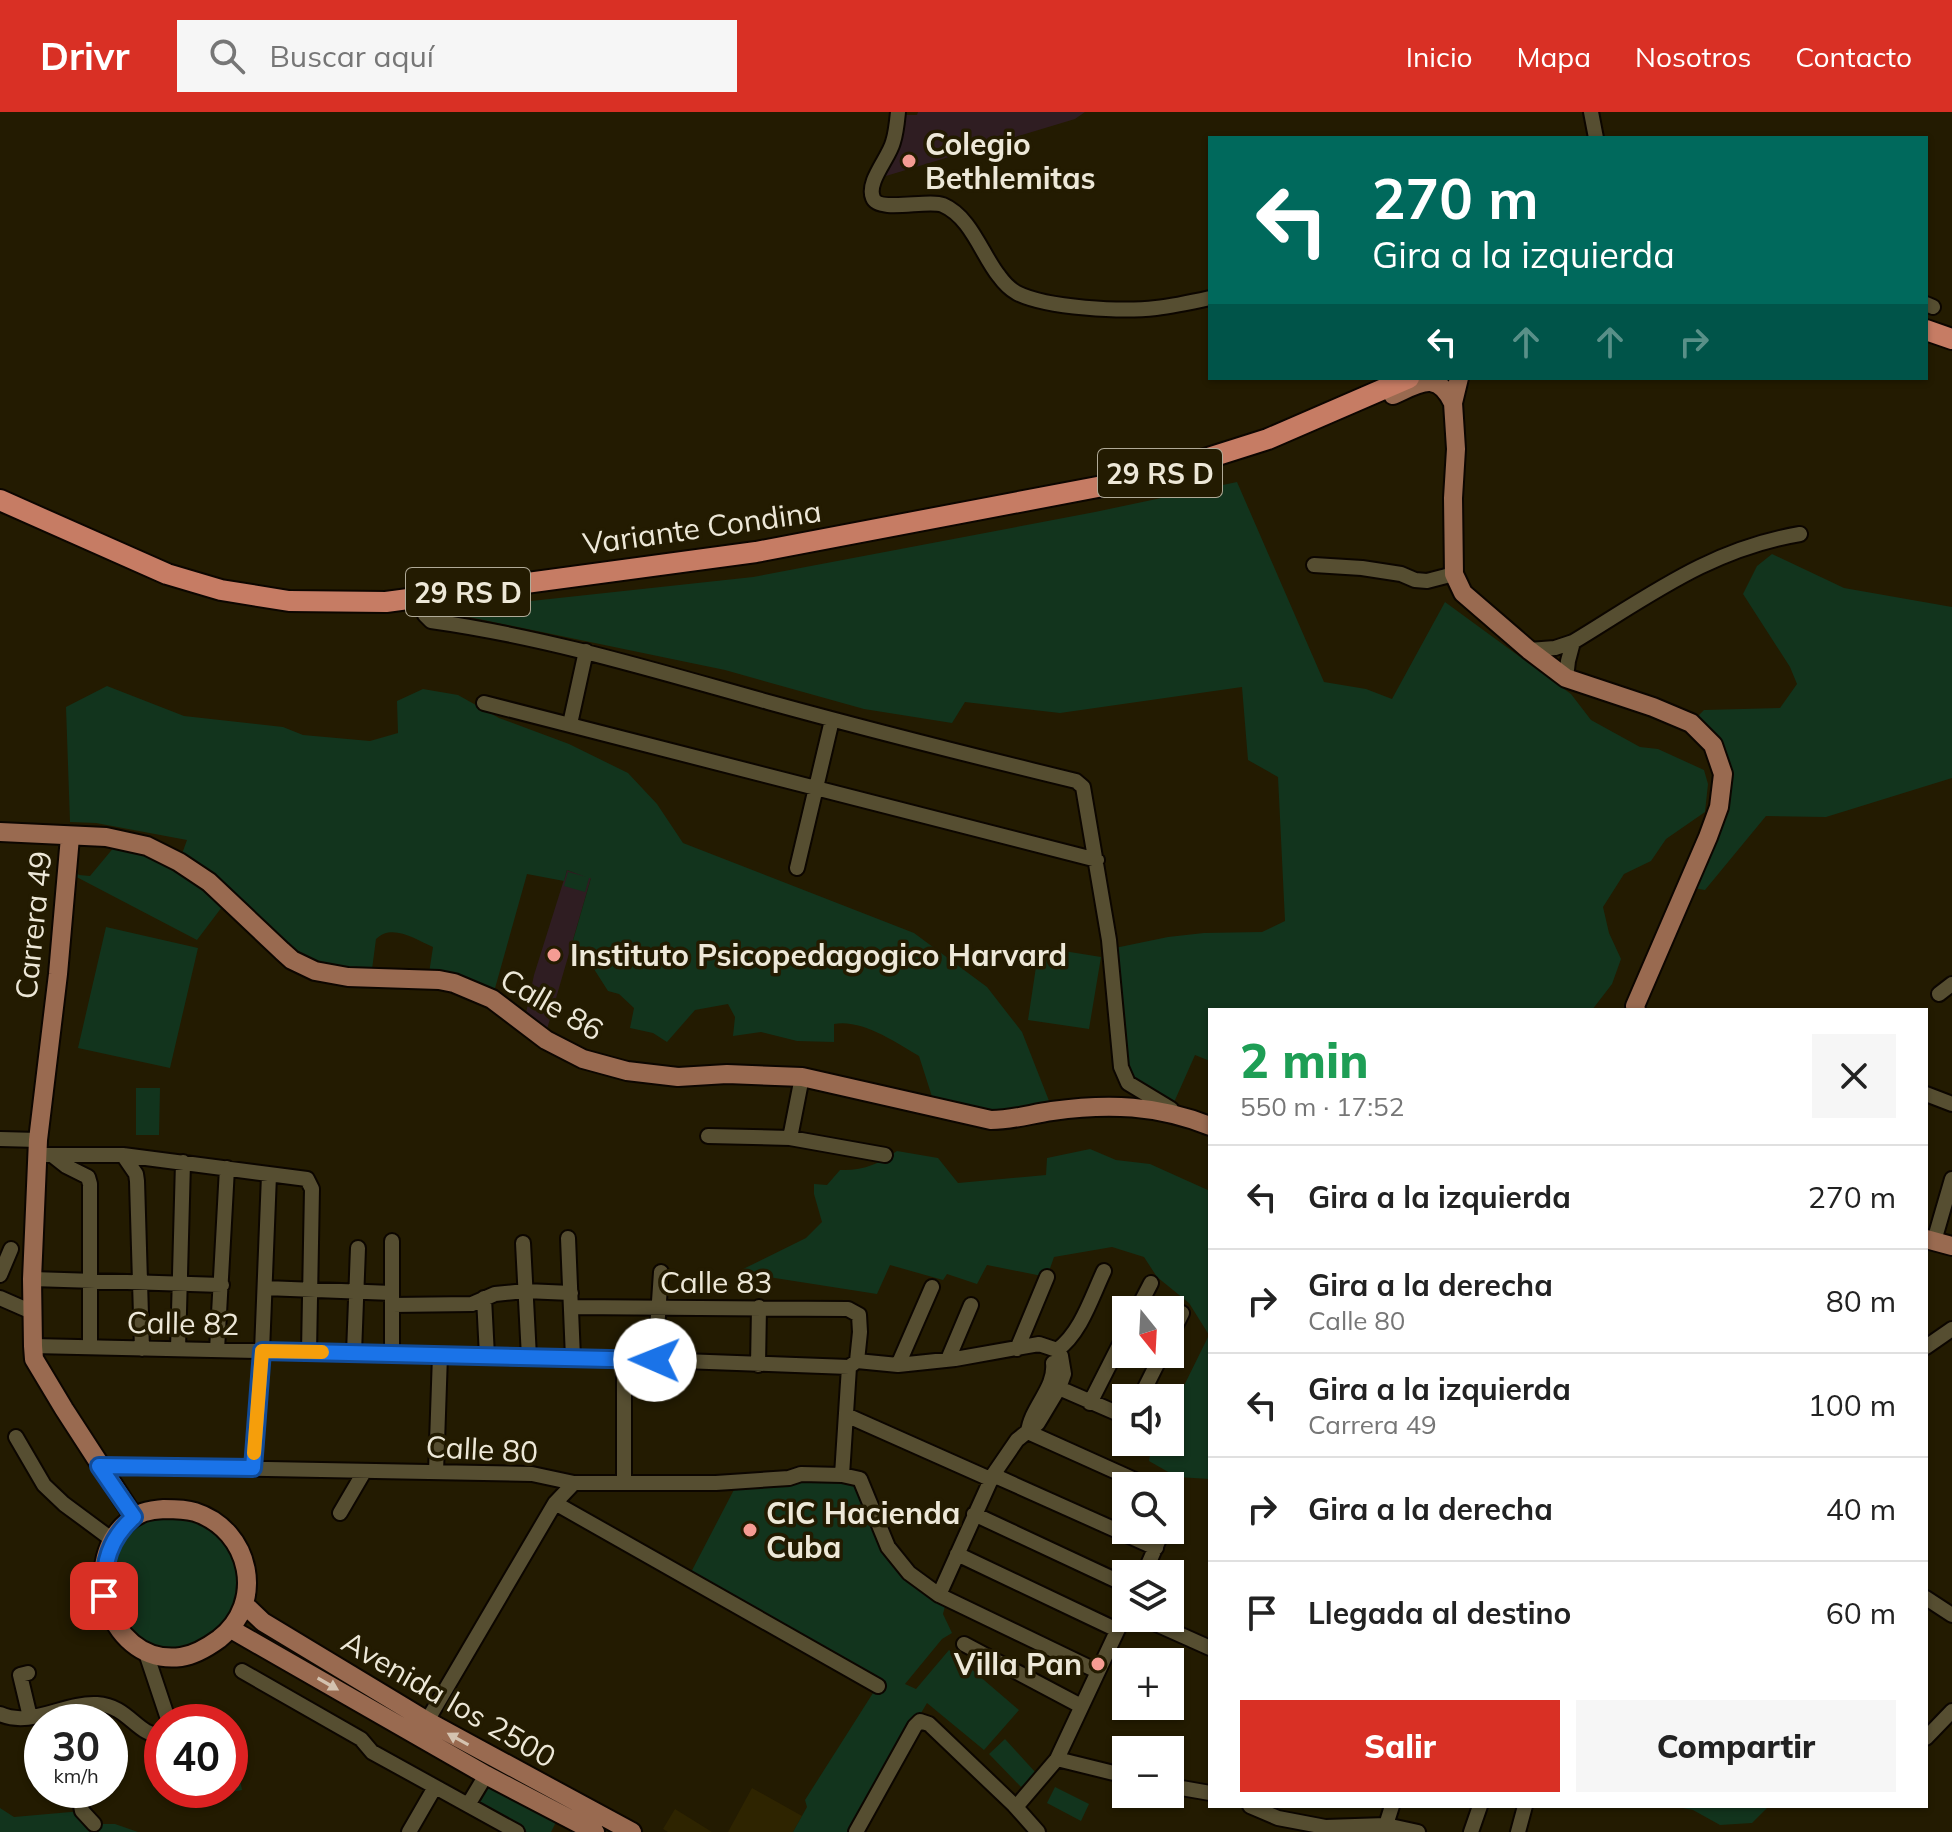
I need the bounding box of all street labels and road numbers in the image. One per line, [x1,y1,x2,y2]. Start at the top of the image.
road number: 29 RS D [1098,449,1222,497]
street label: Variante Condina [580,491,824,563]
road number: 29 RS D [406,568,530,616]
street label: Carrera 49 [6,849,60,1001]
street label: Calle 86 [494,959,610,1049]
street label: Calle 83 [660,1263,772,1301]
street label: Calle 82 [126,1303,240,1343]
street label: Calle 80 [425,1427,539,1471]
street label: Avenida los 2500 [335,1622,563,1776]

